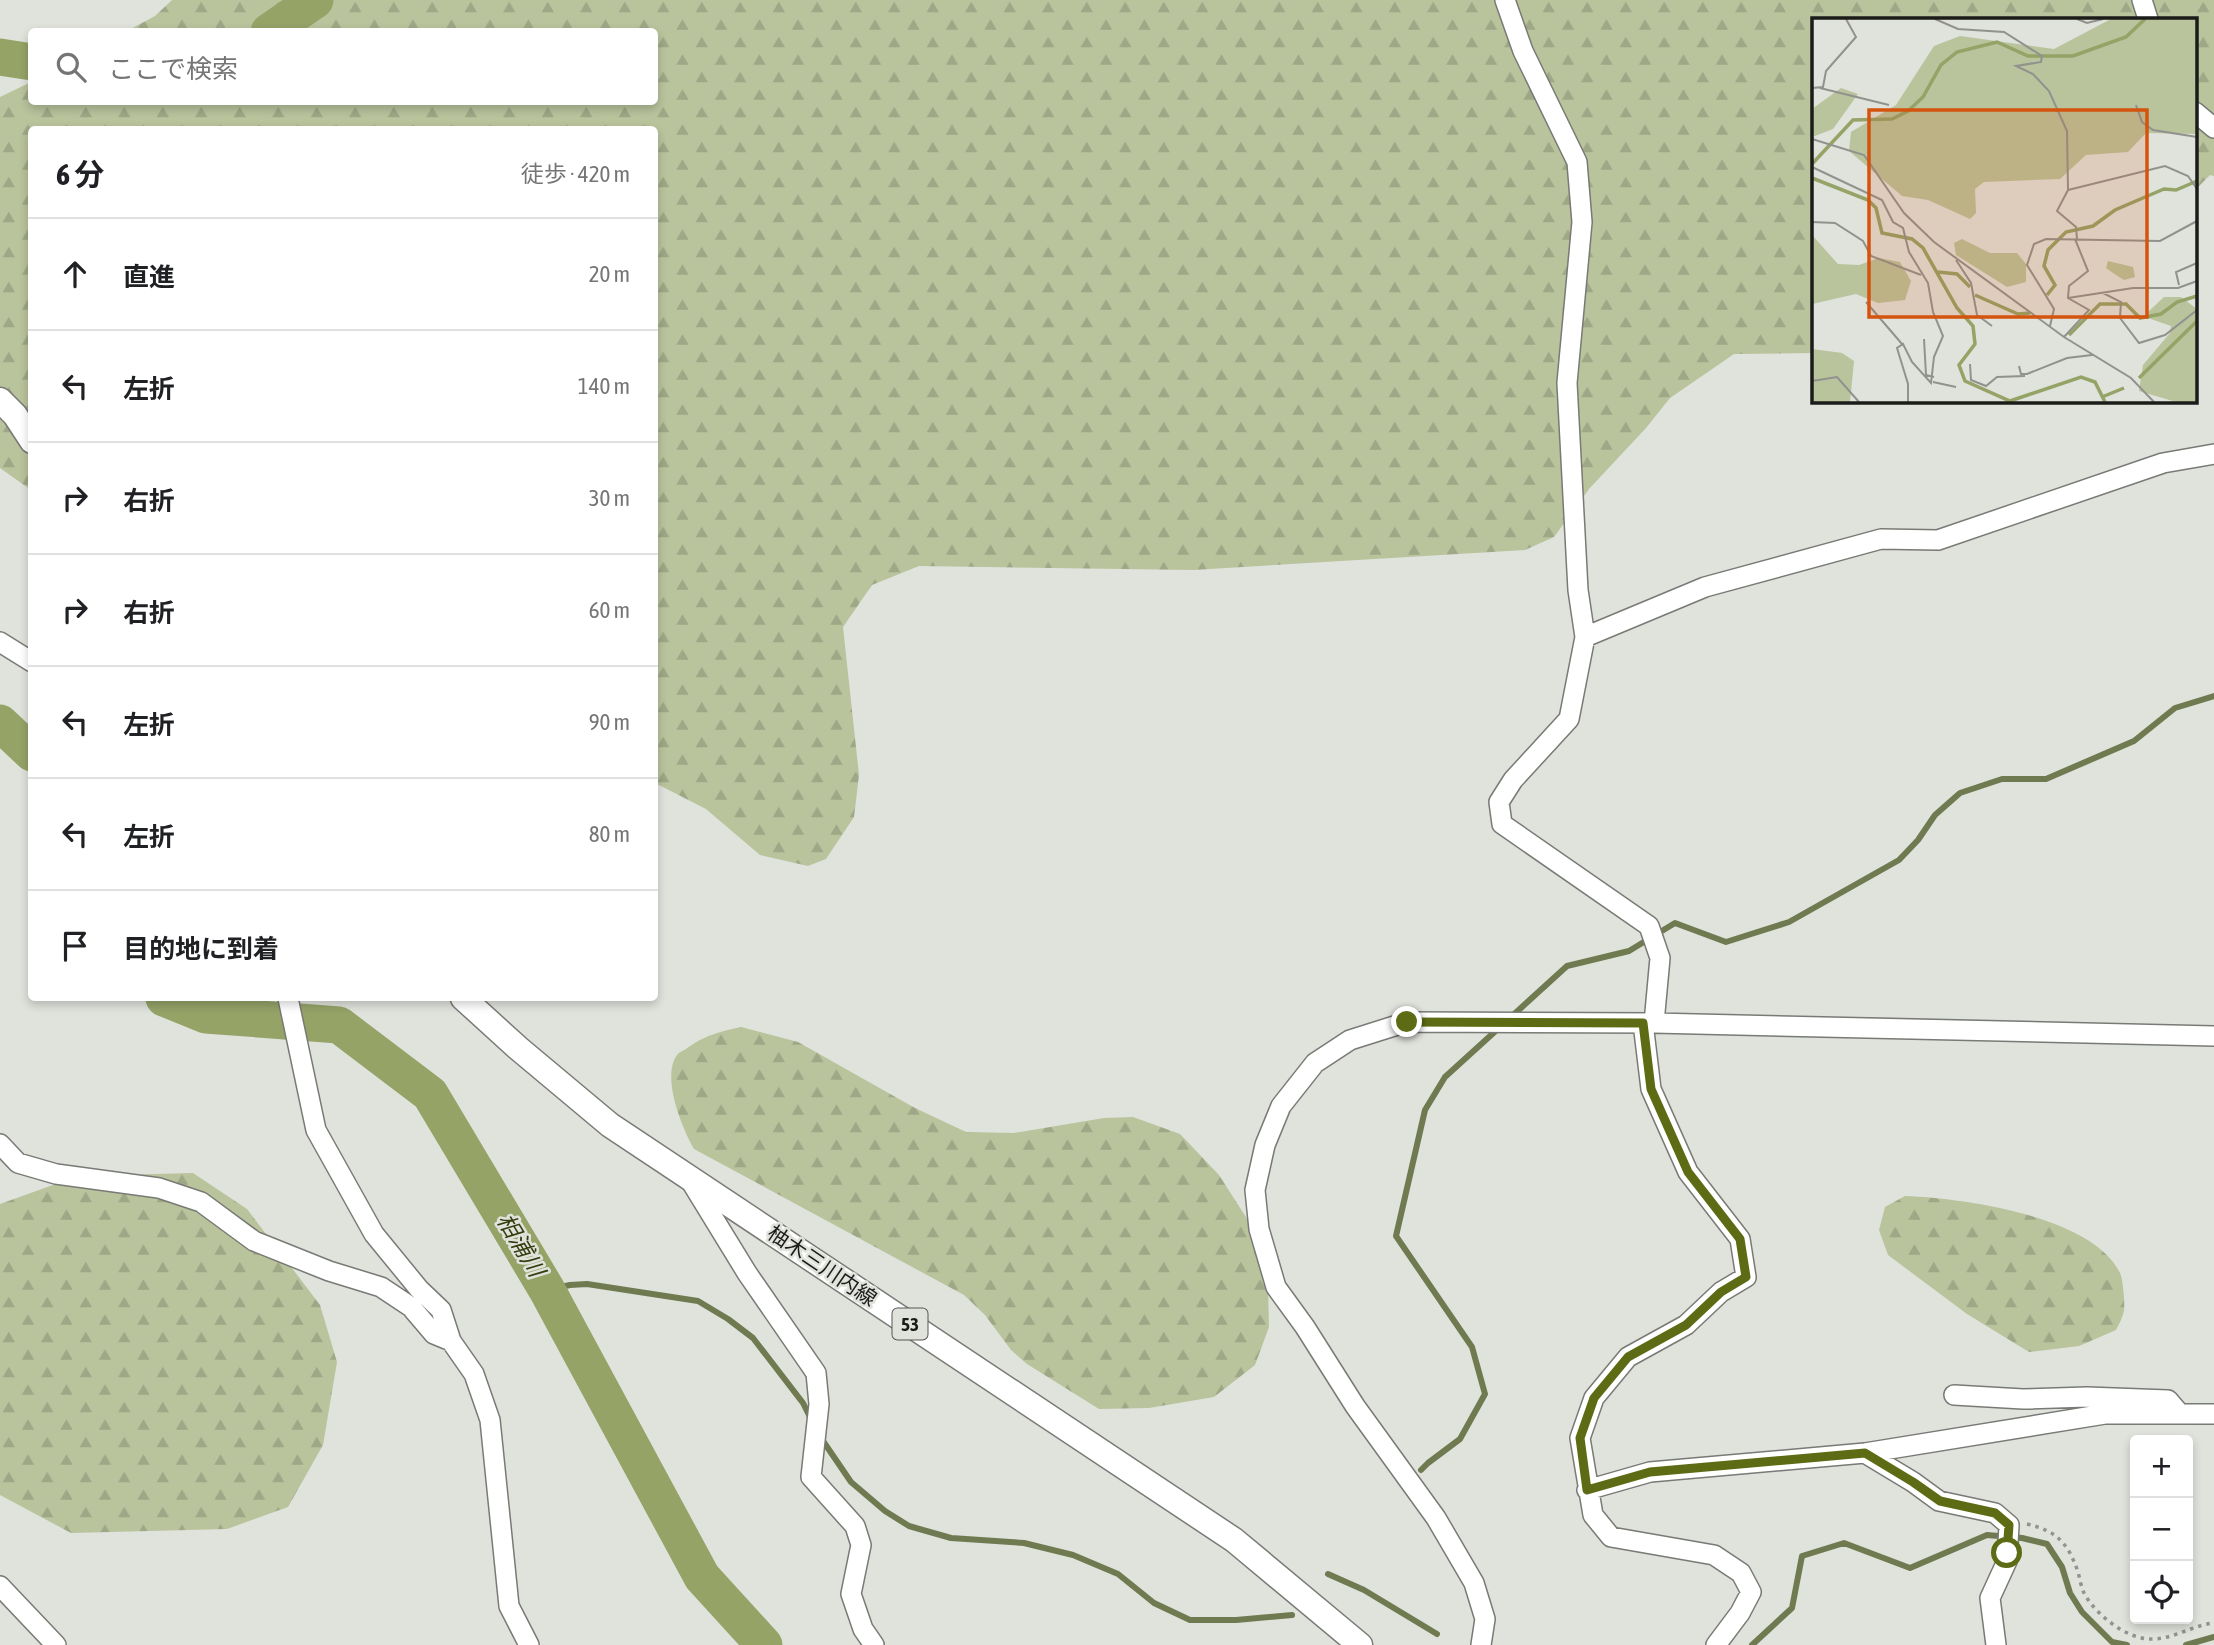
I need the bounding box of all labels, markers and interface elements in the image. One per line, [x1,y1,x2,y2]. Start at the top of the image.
inset map [1812,18,2196,402]
search box [28,28,658,105]
icon: search [52,48,90,86]
text: ここで検索 [108,54,238,84]
text: 6 分 [56,157,104,191]
text: 徒歩 · 420 m [521,161,630,187]
icon: ahead [56,255,94,293]
text: 20 m [589,261,630,287]
text: 直進 [123,262,175,292]
icon: left [56,367,94,405]
text: 140 m [578,373,630,399]
text: 左折 [123,374,175,404]
icon: right [56,479,94,517]
text: 30 m [589,485,630,511]
text: 右折 [123,486,175,516]
icon: right [56,591,94,629]
text: 60 m [589,597,630,623]
text: 右折 [123,598,175,628]
icon: left [56,703,94,741]
text: 90 m [589,709,630,735]
text: 左折 [123,710,175,740]
icon: left [56,815,94,853]
text: 80 m [589,821,630,847]
text: 左折 [123,822,175,852]
icon: arrive [56,927,94,965]
text: 目的地に到着 [123,934,279,964]
route end [1391,1006,1422,1037]
water label: 相浦川 [492,1209,551,1284]
street label: 柚木三川内線 [764,1220,881,1310]
road number: 53 [892,1308,928,1340]
map controls [2130,1435,2193,1624]
button: + [2130,1435,2193,1498]
button: − [2130,1498,2193,1561]
route start [1991,1537,2022,1568]
button: locate [2130,1561,2193,1624]

